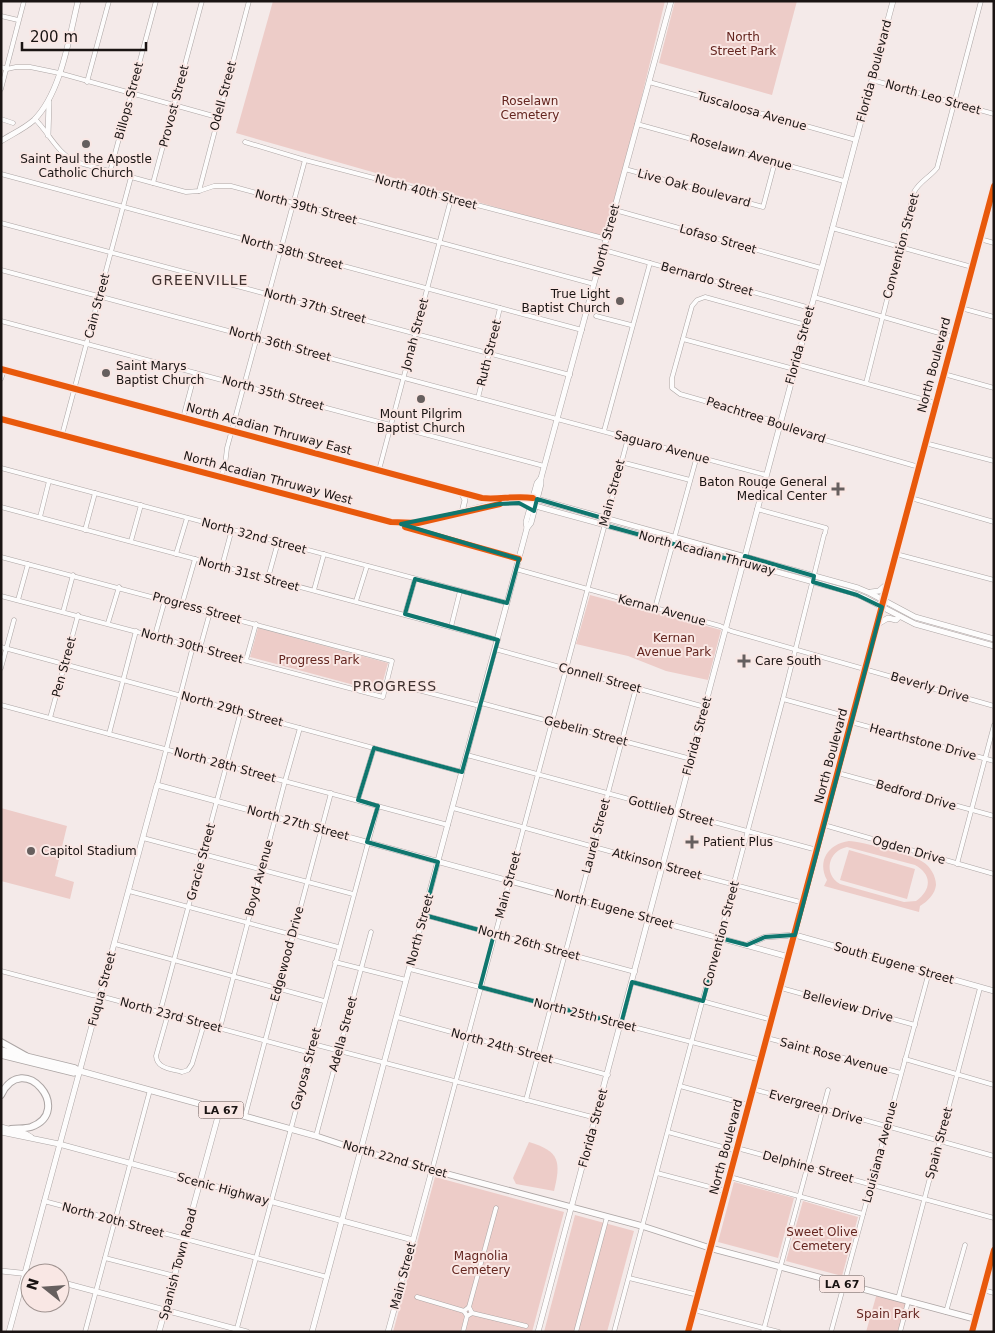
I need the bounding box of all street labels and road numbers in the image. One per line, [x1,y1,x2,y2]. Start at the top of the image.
street label: Florida Boulevard [854,18,894,124]
street label: Odell Street [207,59,239,132]
street label: Billops Street [112,60,146,141]
street label: Provost Street [156,63,192,149]
street label: North Leo Street [884,77,983,117]
street label: Tuscaloosa Avenue [695,88,808,133]
street label: Roselawn Avenue [688,131,794,173]
street label: Live Oak Boulevard [636,166,752,210]
street label: North 40th Street [373,172,479,212]
street label: North 39th Street [253,187,359,227]
street label: Convention Street [880,191,922,300]
street label: North Street [590,202,622,277]
street label: Lofaso Street [678,221,758,257]
street label: North 38th Street [239,232,345,272]
street label: Bernardo Street [659,259,755,299]
street label: Cain Street [82,272,113,340]
street label: North 37th Street [262,286,368,326]
street label: Jonah Street [398,296,431,372]
street label: Florida Street [783,304,817,386]
street label: North Boulevard [915,316,953,414]
street label: Ruth Street [474,318,504,388]
street label: North 36th Street [227,324,333,364]
street label: North 35th Street [220,373,326,413]
street label: Peachtree Boulevard [705,394,827,446]
street label: North Acadian Thruway East [185,400,353,458]
street label: Saguaro Avenue [613,428,711,466]
street label: North Acadian Thruway West [182,449,354,507]
street label: Main Street [596,458,628,528]
street label: North 32nd Street [200,515,308,557]
street label: North Acadian Thruway [637,528,777,578]
street label: North 31st Street [197,554,301,594]
street label: Progress Street [151,589,243,627]
street label: Kernan Avenue [617,592,707,628]
street label: North 30th Street [139,626,245,666]
street label: Pen Street [49,635,79,699]
street label: Connell Street [557,660,643,696]
street label: Beverly Drive [889,669,971,705]
street label: North 29th Street [179,689,285,729]
street label: Florida Street [680,695,714,777]
street label: North Boulevard [812,707,850,805]
street label: Gebelin Street [543,713,630,749]
street label: Hearthstone Drive [868,721,978,763]
street label: North 28th Street [172,745,278,785]
street label: Bedford Drive [874,777,958,813]
street label: Gottlieb Street [627,793,716,829]
street label: Laurel Street [579,797,613,875]
street label: North 27th Street [245,803,351,843]
street label: Gracie Street [184,822,218,902]
street label: Ogden Drive [871,833,947,867]
street label: Boyd Avenue [242,838,276,918]
street label: Atkinson Street [611,845,704,883]
street label: Main Street [492,850,524,920]
street label: Convention Street [700,879,742,988]
street label: North Eugene Street [553,886,675,932]
street label: North Street [404,892,436,967]
street label: Edgewood Drive [268,905,306,1003]
street label: North 26th Street [476,923,582,963]
street label: South Eugene Street [832,939,956,987]
street label: Fuqua Street [85,950,119,1028]
street label: Belleview Drive [801,987,895,1025]
street label: North 23rd Street [118,995,224,1035]
street label: Adella Street [326,995,360,1073]
street label: North 25th Street [532,995,638,1035]
street label: Gayosa Street [288,1026,324,1112]
street label: North 24th Street [449,1026,555,1066]
street label: Saint Rose Avenue [778,1035,890,1077]
street label: Florida Street [576,1087,610,1169]
street label: Evergreen Drive [767,1087,865,1127]
street label: North Boulevard [707,1098,745,1196]
street label: Louisiana Avenue [860,1099,900,1205]
road number: LA 67 [198,1102,244,1118]
street label: Spain Street [923,1105,955,1180]
street label: North 22nd Street [341,1137,449,1181]
street label: Delphine Street [761,1148,855,1186]
street label: Scenic Highway [175,1170,271,1208]
street label: North 20th Street [60,1200,166,1240]
street label: Spanish Town Road [156,1207,200,1321]
street label: Main Street [387,1241,419,1311]
road number: LA 67 [820,1276,864,1292]

